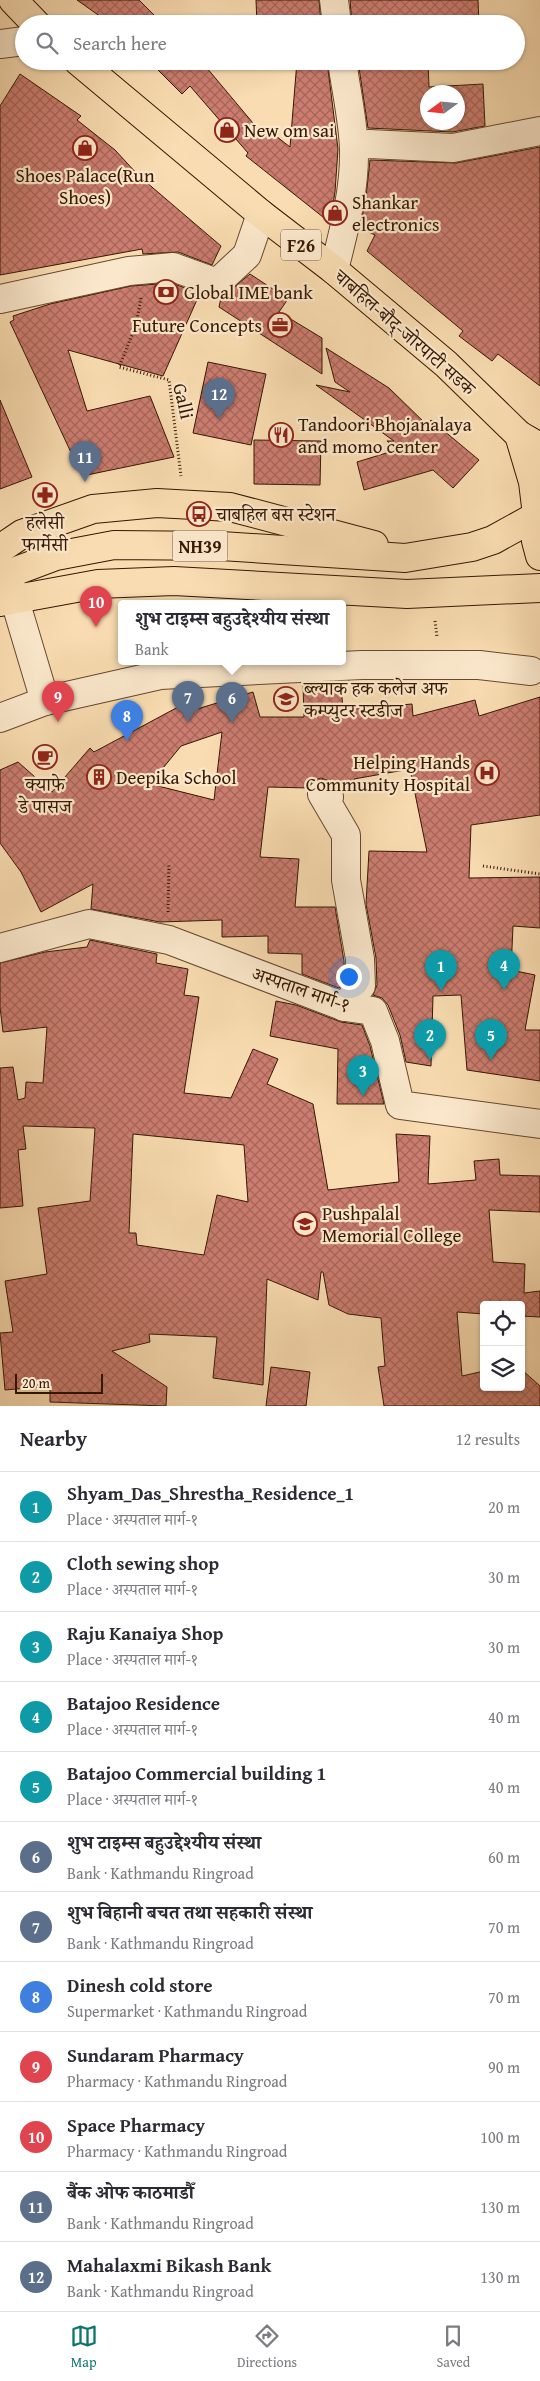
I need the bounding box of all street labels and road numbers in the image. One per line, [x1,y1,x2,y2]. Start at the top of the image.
road number: F26 [281,230,321,260]
street label: चाबहिल-बौद्-जोरपाटी सडक [327,262,483,403]
street label: Galli [166,380,202,422]
road number: NH39 [172,530,228,562]
street label: अस्पताल मार्ग-१ [248,959,354,1019]

